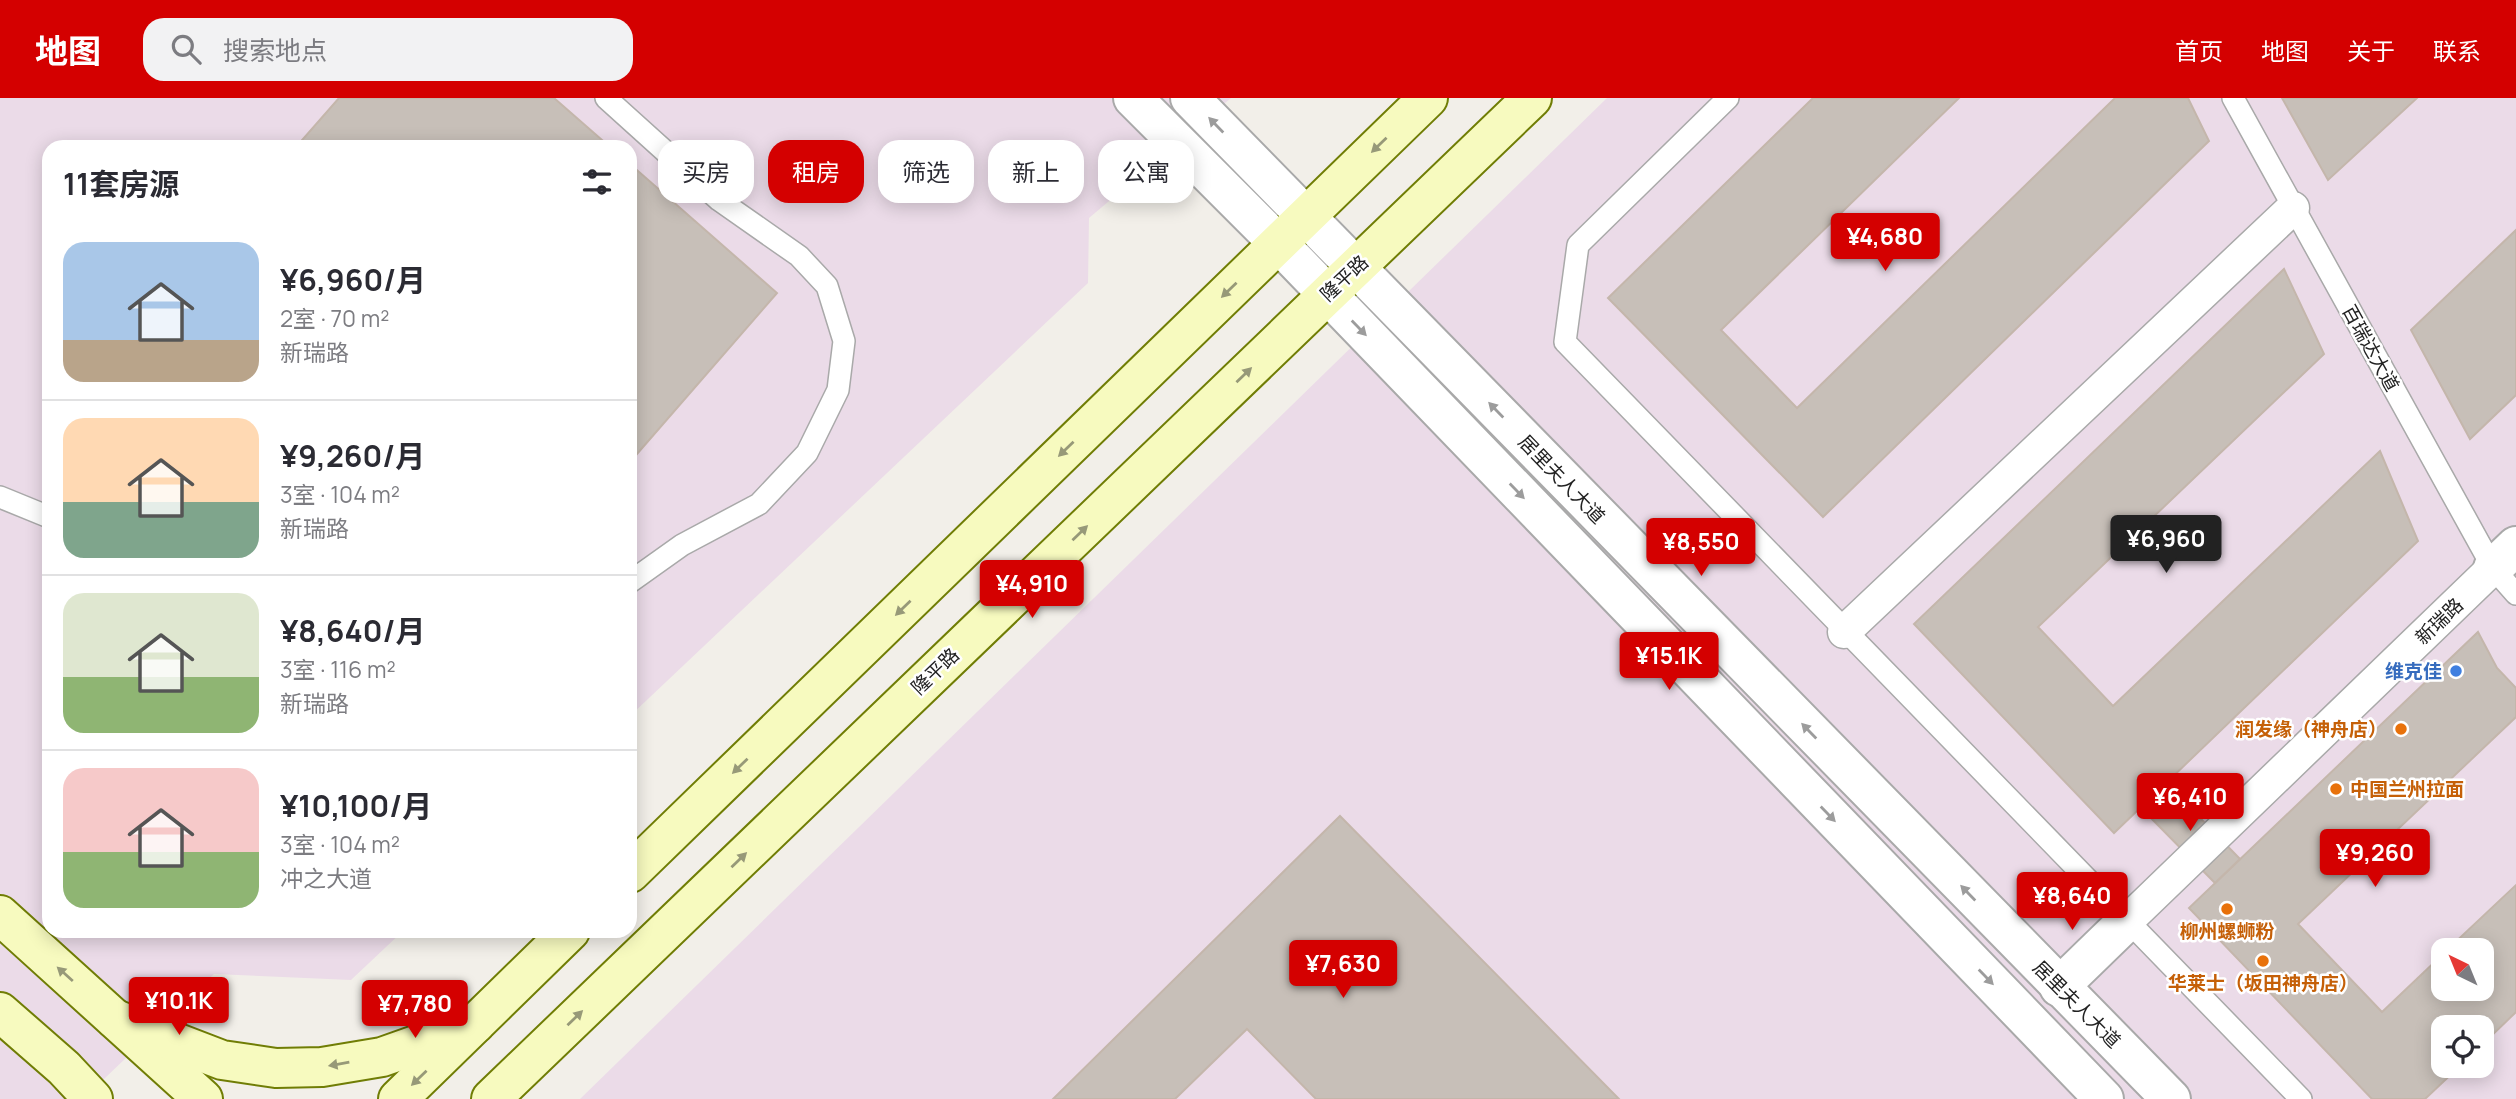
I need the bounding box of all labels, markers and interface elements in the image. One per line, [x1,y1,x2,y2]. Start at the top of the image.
search box [143,18,633,81]
text: 地图 [35,28,101,73]
icon: search [167,30,205,68]
text: 搜索地点 [223,32,327,68]
text: 首页 [2175,34,2223,67]
text: 地图 [2261,34,2309,67]
text: 关于 [2347,34,2395,67]
text: 联系 [2433,34,2481,67]
one-way arrow [1208,117,1225,134]
one-way arrow [1370,137,1387,154]
chip: 买房 [658,140,754,203]
chip: 租房 [768,140,864,203]
chip: 筛选 [878,140,974,203]
chip: 新上 [988,140,1084,203]
chip: 公寓 [1098,140,1194,203]
text: 11套房源 [63,163,179,204]
icon: filters [578,163,616,201]
pin: ¥4,680 [1828,214,1942,273]
text: ¥4,680 [1847,220,1923,252]
street label: 隆平路 [1314,249,1374,307]
text: ¥6,960/月 [280,259,426,300]
icon: home [119,270,203,354]
one-way arrow [1221,282,1238,298]
street label: 百瑞达大道 [2337,300,2405,396]
text: 2室 · 70 m² [280,302,389,334]
one-way arrow [1350,319,1367,336]
text: 新瑞路 [280,336,349,368]
one-way arrow [1235,366,1252,383]
one-way arrow [1487,402,1504,419]
street label: 居里夫人大道 [1513,429,1611,529]
text: ¥9,260/月 [280,435,425,476]
one-way arrow [1058,441,1074,457]
icon: home [119,446,203,530]
text: 3室 · 104 m² [280,478,400,510]
one-way arrow [1508,482,1524,499]
text: 新瑞路 [280,512,349,544]
pin: ¥6,960 [2109,516,2223,575]
pin: ¥8,550 [1644,518,1758,578]
text: ¥6,960 [2126,522,2206,554]
one-way arrow [1071,524,1088,541]
text: ¥8,550 [1662,525,1740,557]
pin: ¥4,910 [975,560,1089,620]
text: ¥4,910 [996,567,1068,599]
street label: 新瑞路 [2409,592,2469,650]
one-way arrow [895,599,912,615]
text: ¥8,640/月 [280,610,425,651]
icon: home [119,621,203,705]
pin: ¥15.1K [1612,632,1726,692]
text: ¥15.1K [1636,639,1702,671]
street label: 隆平路 [905,642,965,700]
text: 3室 · 116 m² [280,653,396,685]
place label: 维克佳 [2385,658,2442,684]
marker: 维克佳 [2448,663,2464,679]
text: 新瑞路 [280,687,349,719]
place label: 润发缘（神舟店） [2235,716,2387,742]
marker: 润发缘（神舟店） [2393,721,2409,737]
one-way arrow [1800,722,1817,739]
one-way arrow [731,758,748,775]
pin: ¥6,410 [2133,774,2247,833]
place label: 中国兰州拉面 [2350,776,2464,802]
text: ¥6,410 [2153,780,2227,812]
marker: 中国兰州拉面 [2328,781,2344,797]
text: ¥10,100/月 [280,785,432,826]
icon: home [119,796,203,880]
one-way arrow [1820,805,1837,822]
text: 3室 · 104 m² [280,828,400,860]
pin: ¥9,260 [2318,830,2432,889]
text: ¥9,260 [2336,836,2414,868]
one-way arrow [730,852,747,868]
text: 冲之大道 [280,862,372,894]
pin: ¥8,640 [2015,872,2129,932]
text: ¥8,640 [2033,879,2111,911]
one-way arrow [1960,885,1976,901]
marker: 柳州螺蛳粉 [2219,901,2235,917]
place label: 柳州螺蛳粉 [2179,918,2275,944]
north arrow [2431,938,2494,1001]
map controls [2431,938,2494,1078]
pin: ¥7,630 [1286,940,1400,1000]
text: ¥7,630 [1305,947,1381,979]
marker: 华莱士（坂田神舟店） [2255,953,2271,969]
street label: 居里夫人大道 [2027,954,2127,1054]
one-way arrow [57,966,74,982]
one-way arrow [1978,968,1994,985]
place label: 华莱士（坂田神舟店） [2168,970,2358,996]
pin: ¥10.1K [122,978,236,1037]
pin: ¥7,780 [358,981,472,1040]
text: ¥10.1K [145,984,213,1016]
text: ¥7,780 [378,987,452,1019]
one-way arrow [566,1010,583,1026]
button: locate [2431,1015,2494,1078]
one-way arrow [328,1059,350,1070]
one-way arrow [410,1070,427,1087]

